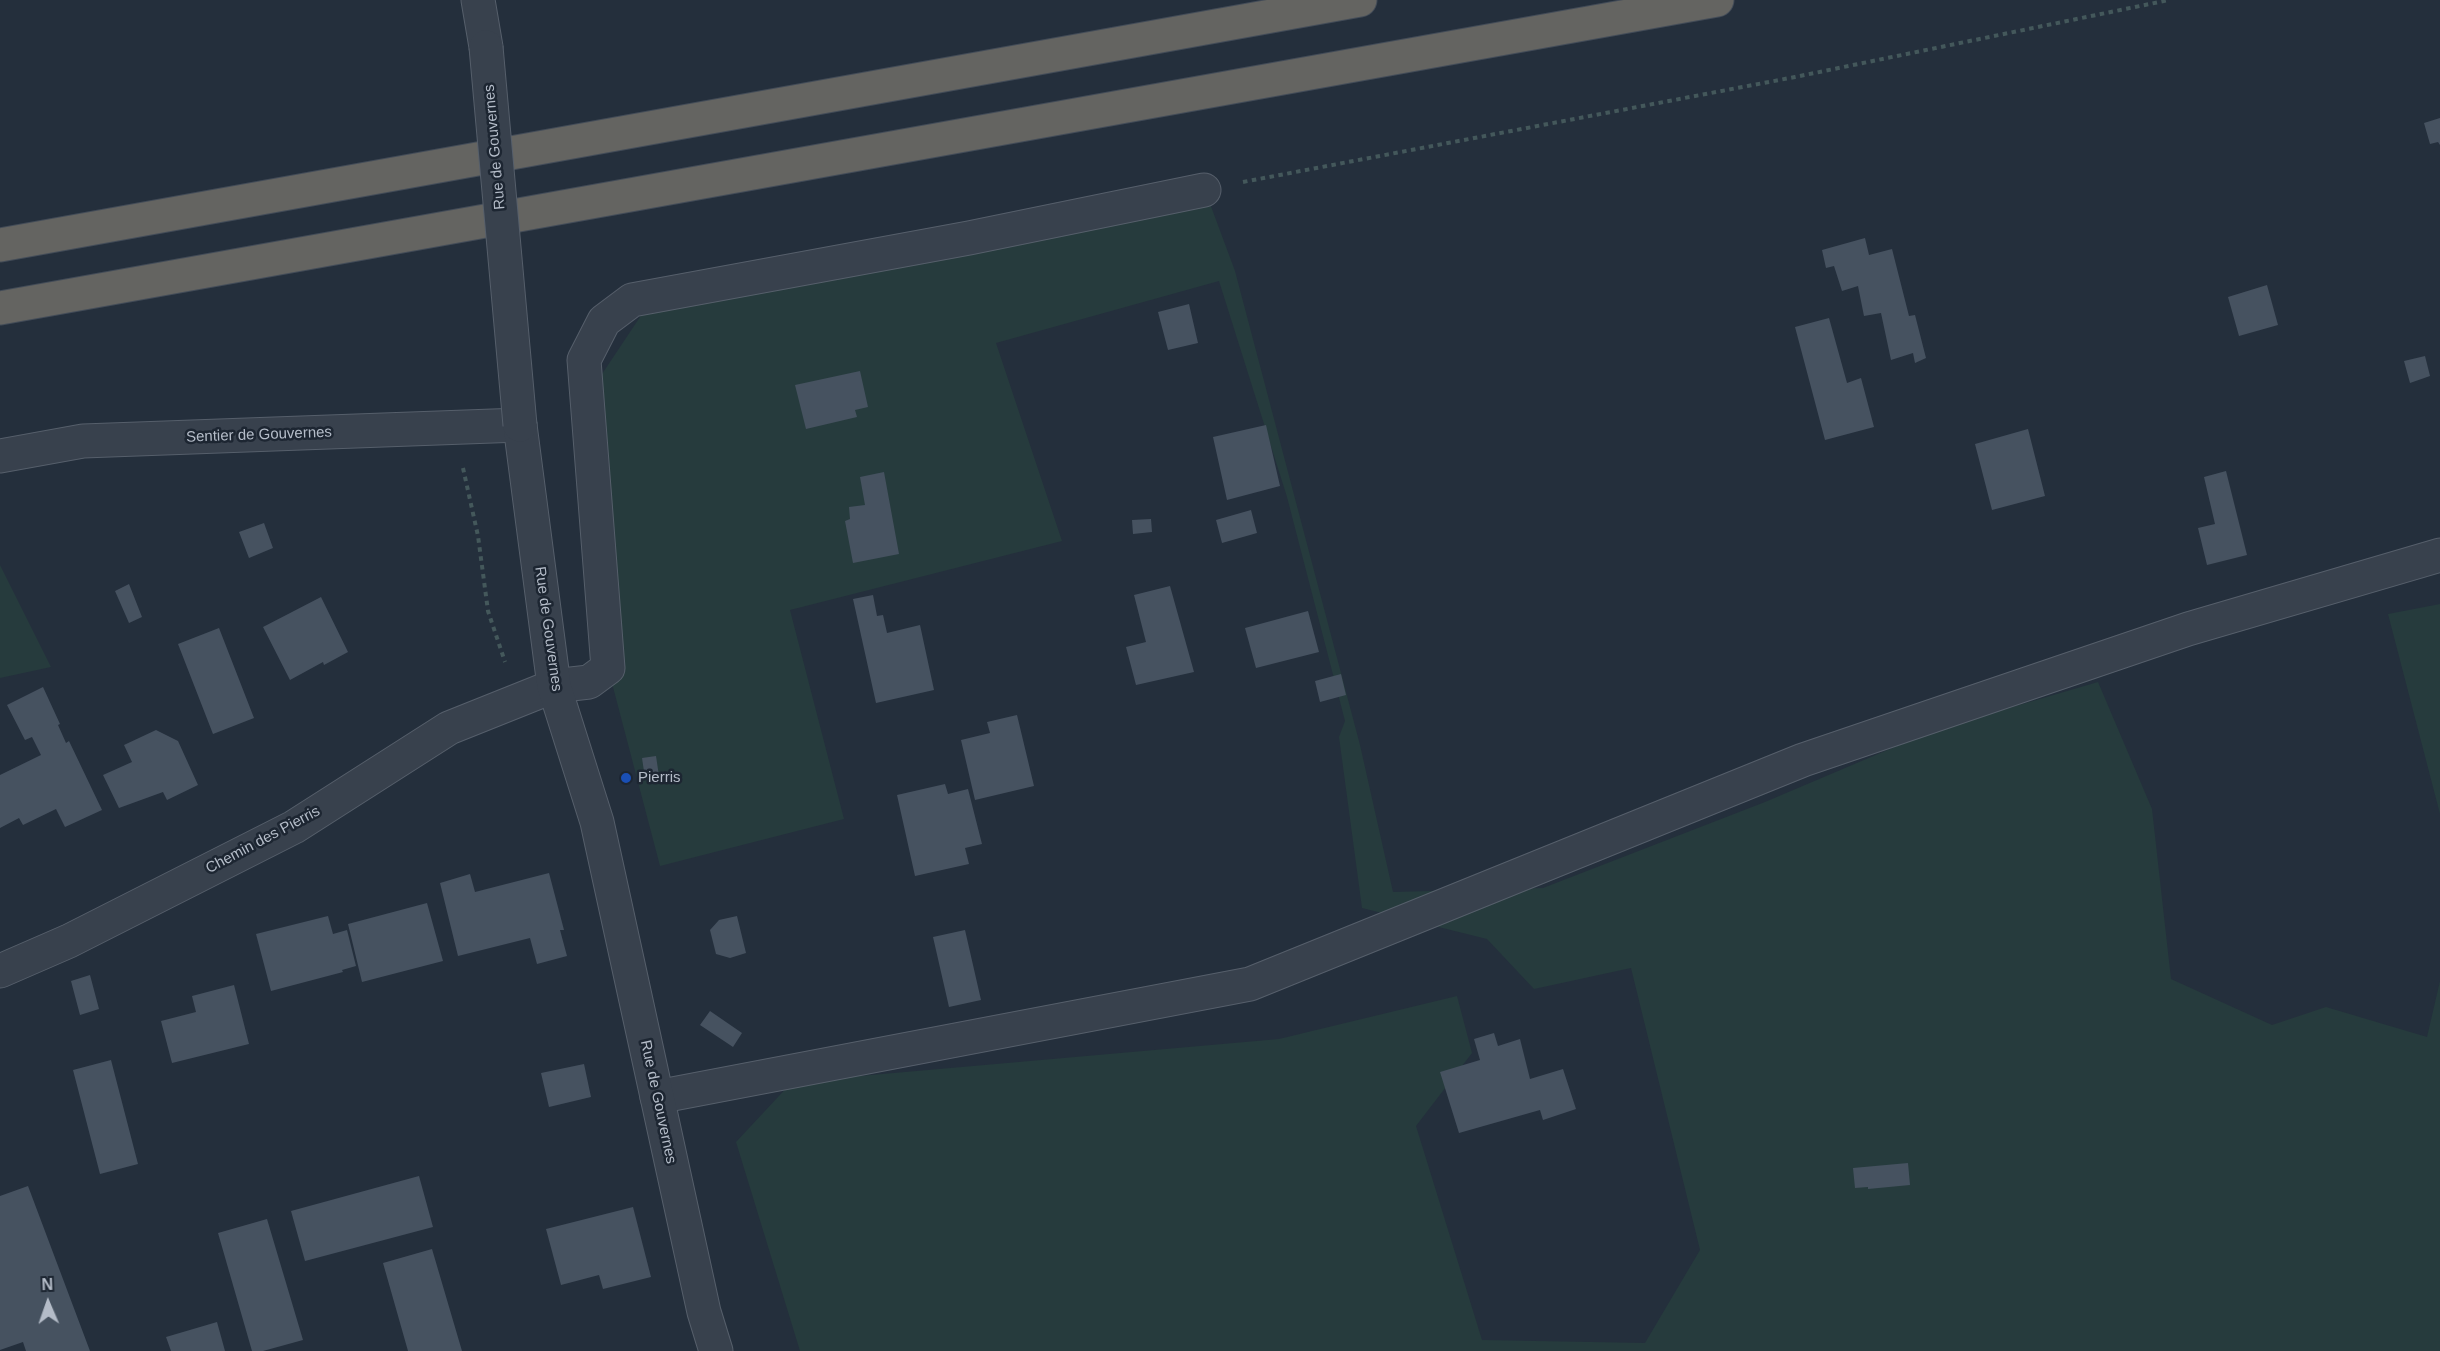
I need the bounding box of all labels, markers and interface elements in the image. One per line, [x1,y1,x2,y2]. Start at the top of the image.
street label: Rue de Gouvernes [481,83,509,211]
street label: Sentier de Gouvernes [186,423,332,447]
street label: Rue de Gouvernes [530,565,566,693]
place label: Pierris [638,769,681,787]
marker: Pierris [619,771,633,785]
street label: Chemin des Pierris [203,802,323,878]
street label: Rue de Gouvernes [636,1039,680,1165]
north arrow [18,1273,78,1333]
text: N [41,1276,53,1293]

